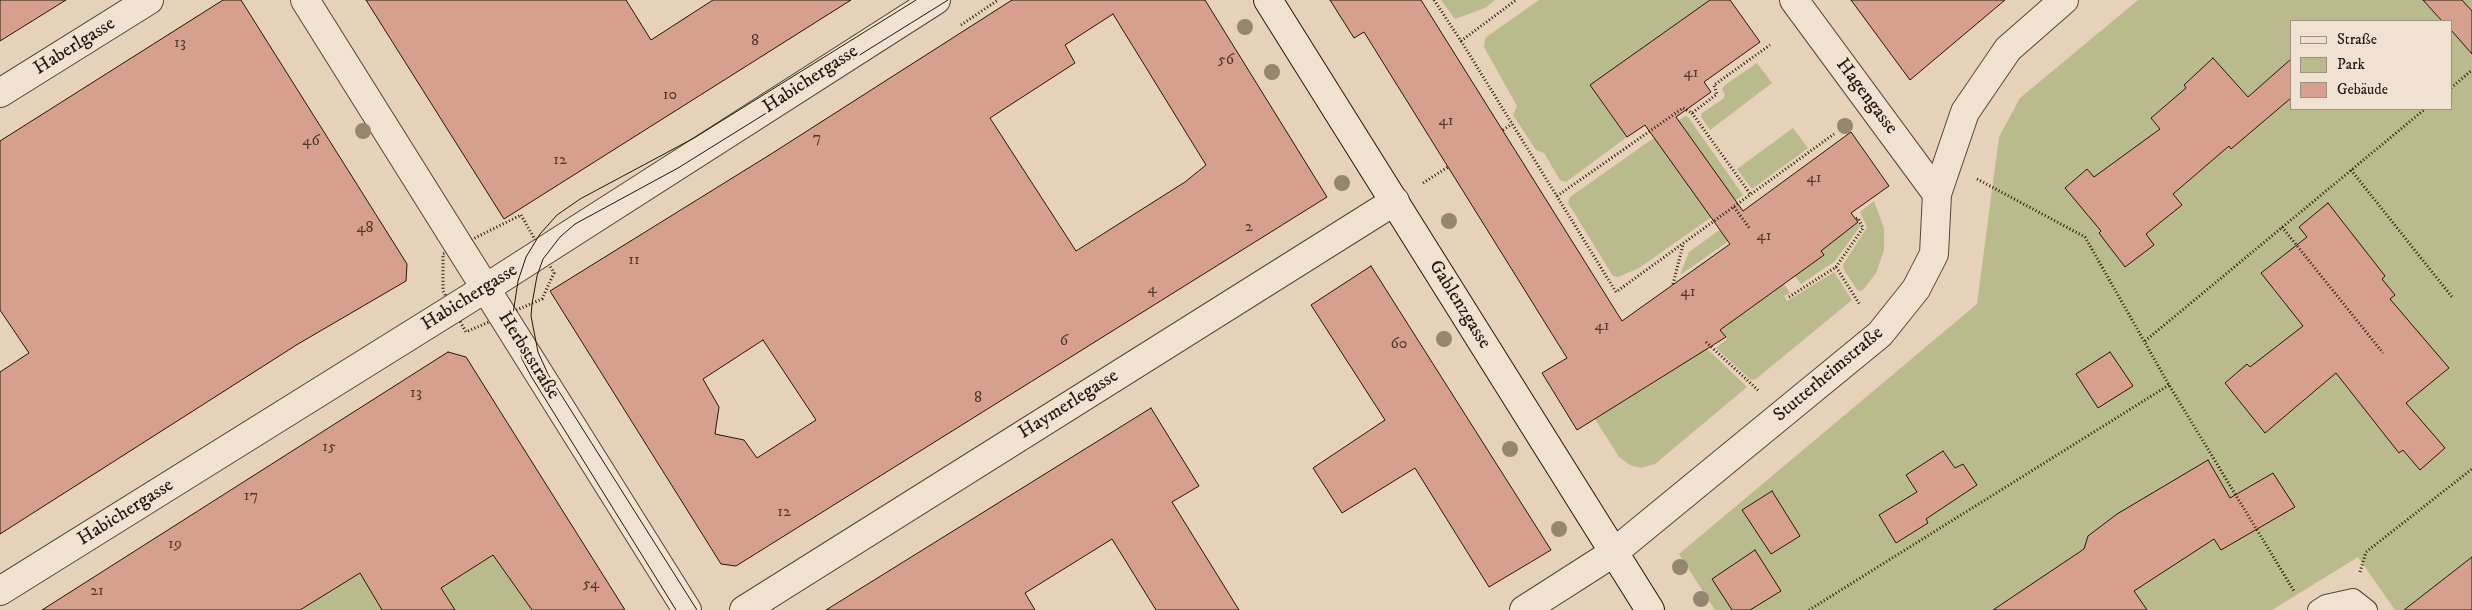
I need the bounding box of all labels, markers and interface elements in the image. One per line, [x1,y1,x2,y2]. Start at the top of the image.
street label: Haberlgasse [30,13,120,81]
legend [2290,20,2452,110]
text: Straße [2337,30,2377,49]
house number: 8 [751,32,759,52]
house number: 13 [174,34,186,54]
street label: Habichergasse [759,41,863,119]
house number: 56 [1218,51,1234,71]
street label: Hagengasse [1830,55,1902,139]
text: Park [2337,55,2365,74]
house number: 41 [1683,64,1699,84]
text: Gebäude [2337,80,2388,99]
house number: 10 [663,86,677,106]
house number: 41 [1438,112,1454,132]
house number: 7 [813,129,821,149]
house number: 46 [302,132,320,152]
house number: 12 [553,151,567,171]
house number: 41 [1806,169,1822,189]
house number: 2 [1245,218,1253,238]
house number: 48 [356,219,374,239]
house number: 41 [1756,227,1772,247]
house number: 11 [628,251,640,271]
street label: Gablenzgasse [1423,257,1495,353]
street label: Habichergasse [418,260,522,336]
house number: 4 [1147,280,1157,300]
house number: 41 [1680,283,1696,303]
street label: Herbststraße [492,308,564,404]
house number: 41 [1594,317,1610,337]
street label: Stutterheimstraße [1770,323,1888,427]
house number: 6 [1060,332,1068,352]
house number: 60 [1391,335,1407,355]
street label: Haymerlegasse [1015,365,1123,445]
house number: 13 [410,384,422,404]
house number: 8 [974,389,982,409]
house number: 15 [322,438,336,458]
street label: Habichergasse [74,475,178,551]
house number: 17 [244,487,258,507]
house number: 12 [777,503,791,523]
house number: 19 [168,535,182,555]
house number: 54 [583,575,599,595]
house number: 21 [90,582,104,602]

